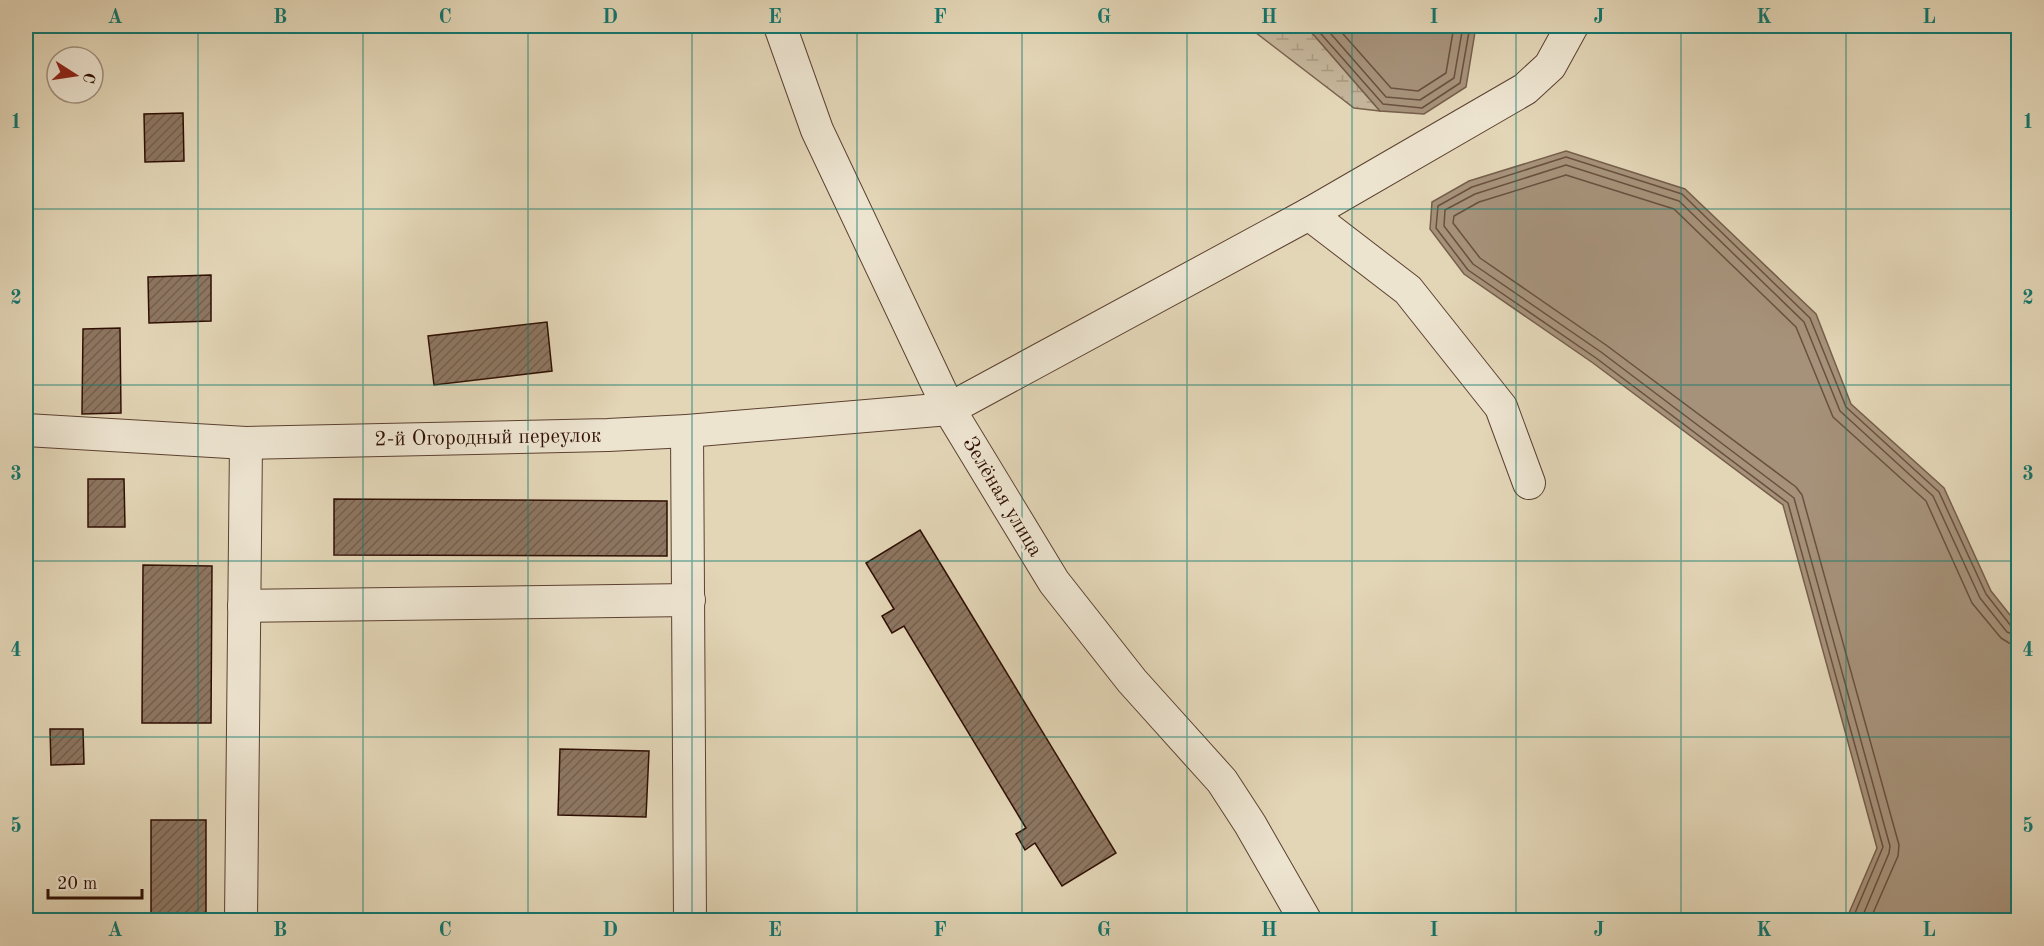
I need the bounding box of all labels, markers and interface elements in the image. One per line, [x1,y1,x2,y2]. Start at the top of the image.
text: A [107,8,123,28]
text: B [273,8,287,28]
text: C [438,8,452,28]
text: D [602,8,618,28]
text: E [768,8,782,28]
text: F [933,8,947,28]
text: G [1097,8,1111,28]
text: H [1261,8,1277,28]
text: I [1430,8,1438,28]
text: J [1594,8,1605,28]
text: K [1756,8,1772,28]
text: L [1922,8,1936,28]
north arrow [45,45,105,105]
text: С [79,71,97,85]
text: 1 [10,113,22,133]
text: 1 [2022,113,2034,133]
text: 2 [10,289,22,309]
text: 2 [2022,289,2034,309]
street label: 2-й Огородный переулок [374,426,602,450]
street label: Зелёная улица [958,434,1046,560]
text: 3 [10,465,22,485]
text: 3 [2022,465,2034,485]
text: 4 [10,641,22,661]
text: 4 [2022,641,2034,661]
text: 5 [10,816,22,837]
text: 5 [2022,816,2034,837]
scale bar [48,862,142,900]
text: 20 m [57,875,97,893]
text: A [107,921,123,941]
text: B [273,921,287,941]
text: C [438,921,452,941]
text: D [602,921,618,941]
text: E [768,921,782,941]
text: F [933,921,947,941]
text: G [1097,921,1111,941]
text: H [1261,921,1277,941]
text: I [1430,921,1438,941]
text: J [1594,921,1605,941]
text: K [1756,921,1772,941]
text: L [1922,921,1936,941]

